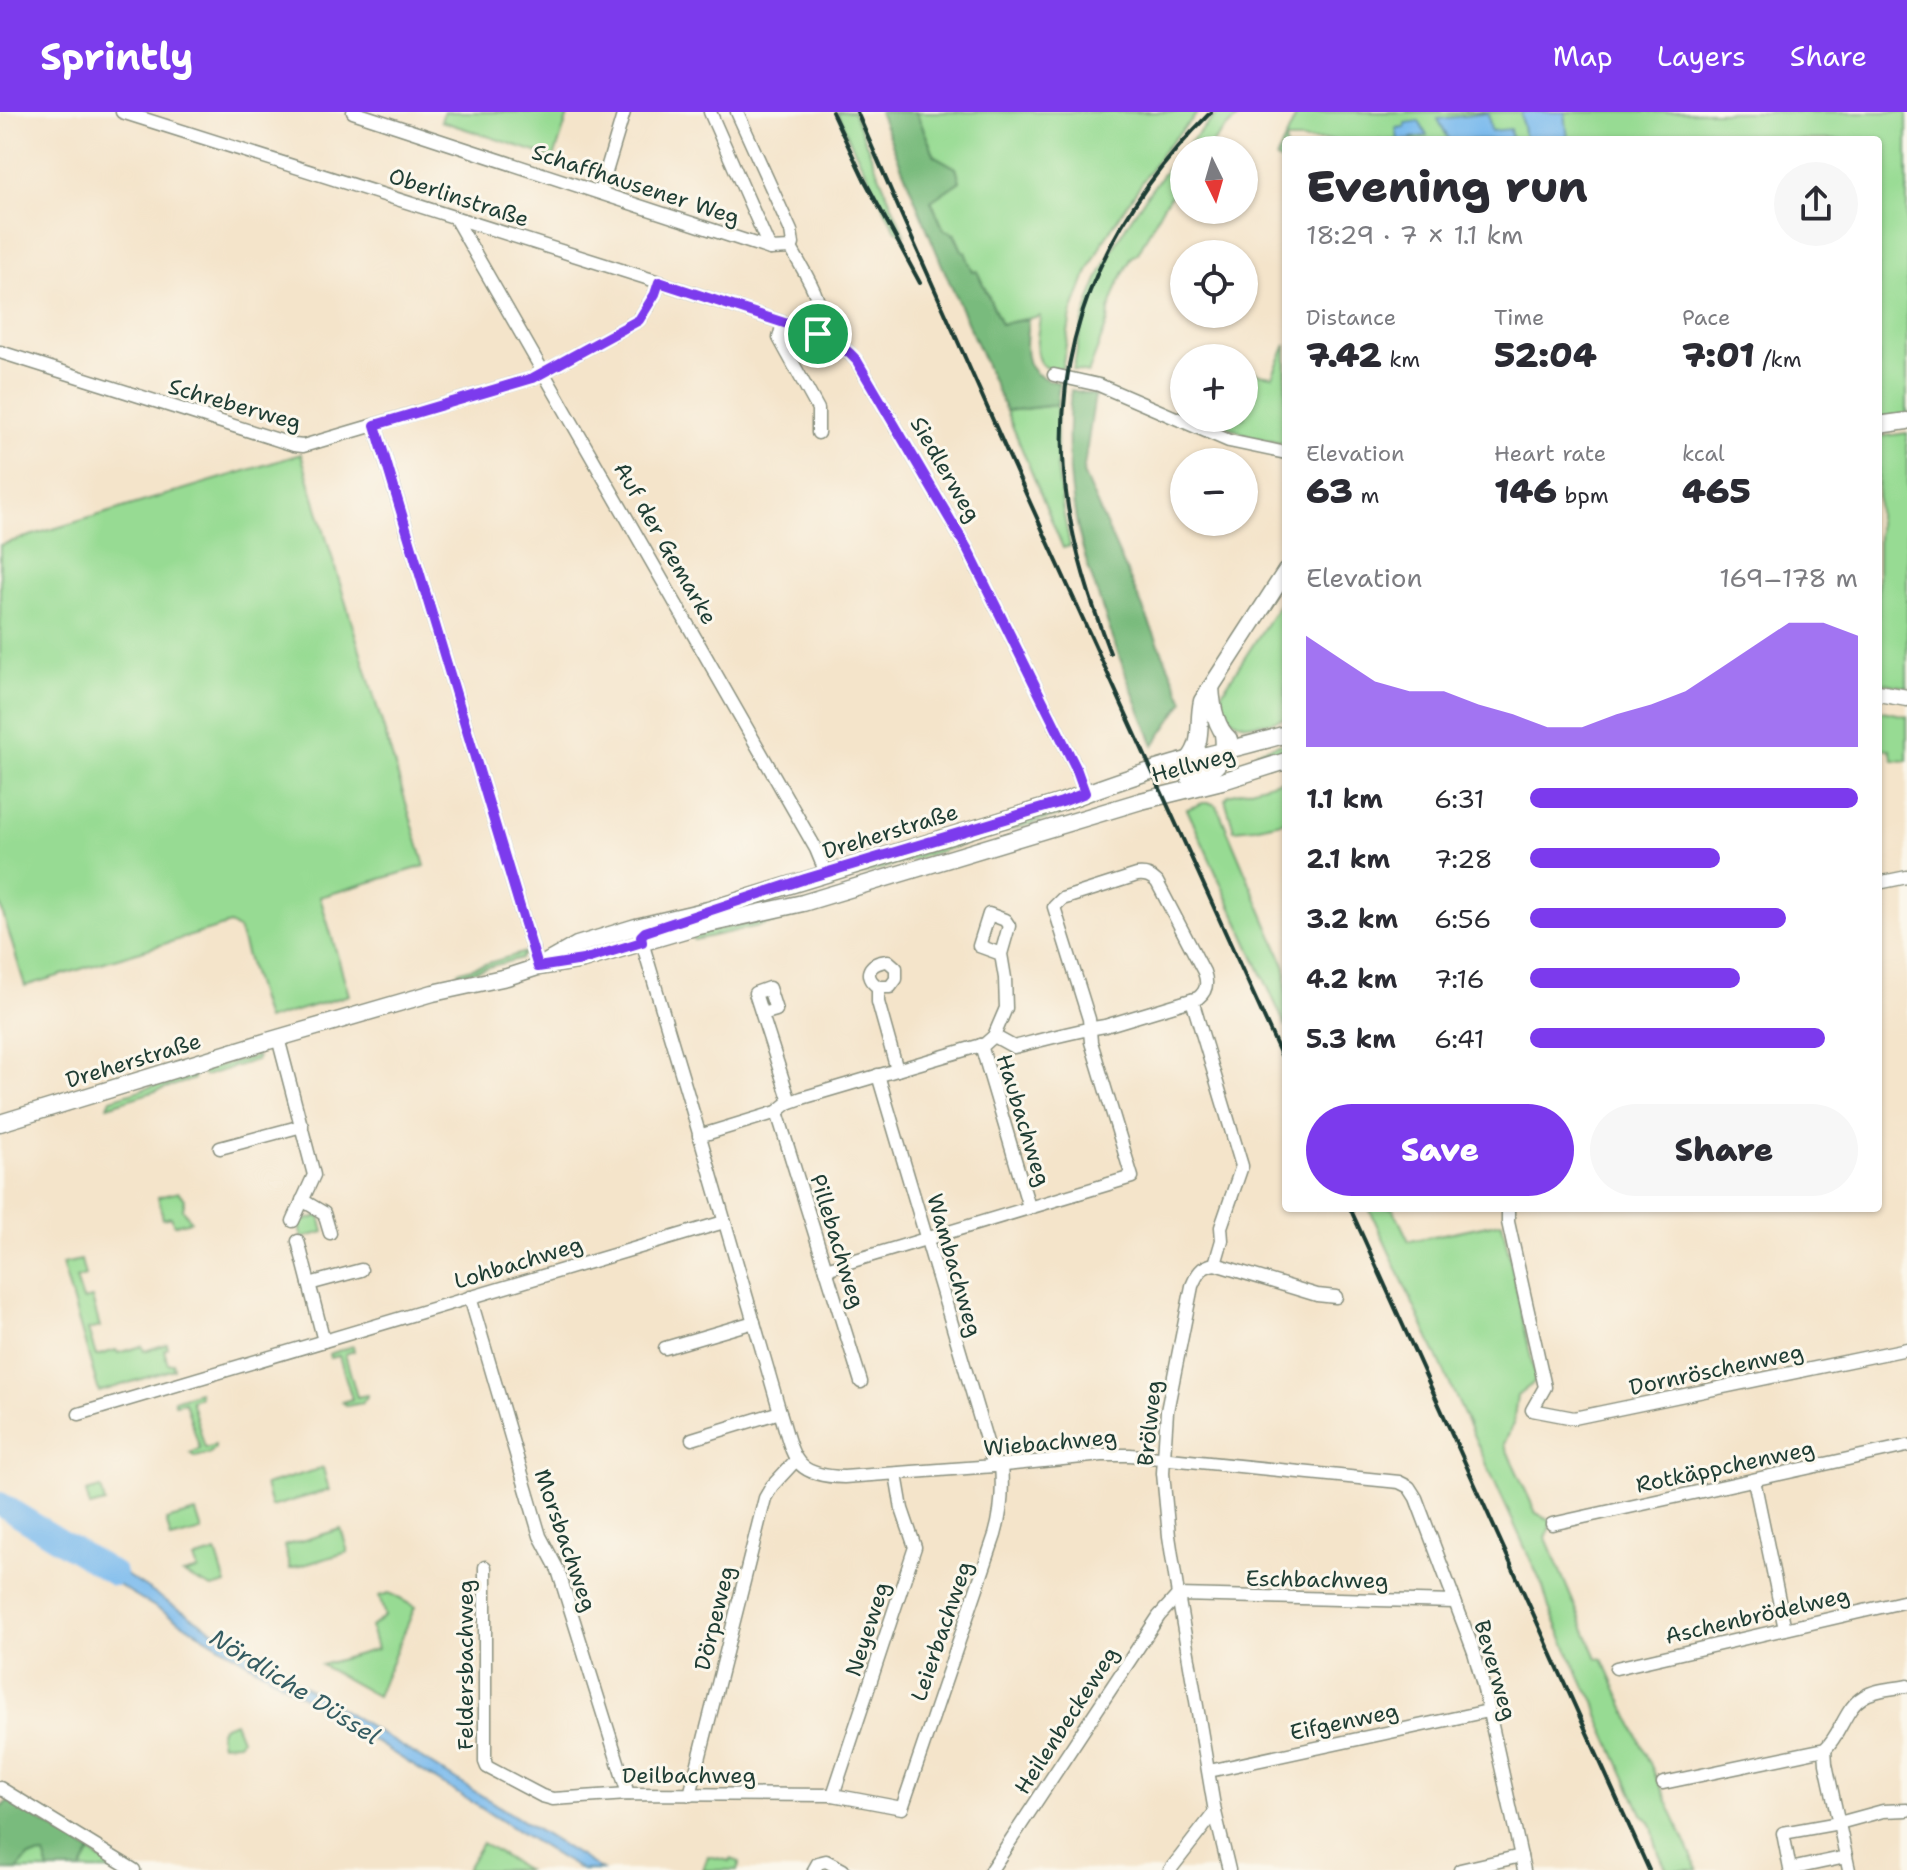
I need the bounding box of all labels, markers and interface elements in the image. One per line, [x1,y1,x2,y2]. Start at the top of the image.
text: Sprintly [40,31,194,82]
text: Map [1553,37,1613,75]
text: Layers [1657,37,1746,75]
text: Share [1790,37,1867,75]
north arrow [1170,136,1258,224]
map controls [1170,136,1258,536]
street label: Schaffhausener Weg [528,137,743,232]
text: Evening run [1306,157,1588,216]
street label: Oberlinstraße [385,161,533,234]
button: share [1774,162,1858,246]
text: 18:29 · 7 × 1.1 km [1306,217,1523,252]
button: locate [1170,240,1258,328]
pin [784,300,852,368]
text: Distance [1306,303,1396,332]
text: Time [1494,303,1544,332]
text: Pace [1682,303,1730,332]
icon: arrive [796,312,840,356]
text: 7.42 [1306,332,1382,378]
text: 52:04 [1494,332,1597,378]
text: 7:01 [1682,332,1755,378]
button: + [1170,344,1258,432]
text: km [1382,345,1420,374]
text: /km [1755,345,1802,374]
street label: Schreberweg [165,372,305,437]
street label: Siedlerweg [904,411,987,527]
text: Elevation [1306,439,1404,468]
text: Heart rate [1494,439,1606,468]
text: kcal [1682,439,1725,468]
button: − [1170,448,1258,536]
street label: Auf der Gemarke [607,457,724,630]
text: 63 [1306,468,1353,514]
text: 146 [1494,468,1557,514]
text: 465 [1682,468,1751,514]
text: m [1353,481,1379,510]
text: bpm [1557,481,1609,510]
text: Elevation [1306,560,1422,595]
text: 169–178 m [1719,560,1858,595]
street label: Hellweg [1148,739,1238,790]
text: 1.1 km [1306,781,1383,816]
text: 6:31 [1434,781,1485,816]
street label: Dreherstraße [819,797,961,866]
text: 2.1 km [1306,841,1390,876]
text: 7:28 [1434,841,1493,876]
text: 3.2 km [1306,901,1398,936]
text: 6:56 [1434,901,1492,936]
text: 4.2 km [1306,961,1398,996]
text: 7:16 [1434,961,1485,996]
text: 5.3 km [1306,1021,1396,1056]
text: 6:41 [1434,1021,1485,1056]
street label: Dreherstraße [62,1026,204,1095]
street label: Haubachweg [990,1051,1057,1190]
button: Save [1306,1104,1574,1196]
button: Share [1590,1104,1858,1196]
street label: Pillebachweg [803,1171,872,1312]
street label: Wambachweg [920,1190,989,1340]
street label: Lohbachweg [450,1229,586,1296]
street label: Dornröschenweg [1626,1337,1806,1402]
street label: Brölweg [1131,1379,1168,1467]
street label: Wiebachweg [982,1422,1118,1463]
street label: Rotkäppchenweg [1633,1433,1817,1500]
street label: Morsbachweg [528,1465,603,1615]
street label: Leierbachweg [904,1557,979,1705]
street label: Dörpeweg [688,1563,741,1673]
street label: Eschbachweg [1245,1564,1389,1595]
street label: Neyeweg [839,1578,896,1680]
street label: Feldersbachweg [451,1580,480,1750]
street label: Aschenbrödelweg [1662,1580,1852,1651]
street label: Beverweg [1467,1617,1524,1724]
water label: Nördliche Düssel [204,1622,386,1752]
street label: Heilenbeckeweg [1008,1641,1125,1800]
street label: Eifgenweg [1287,1696,1401,1747]
street label: Deilbachweg [622,1761,756,1790]

